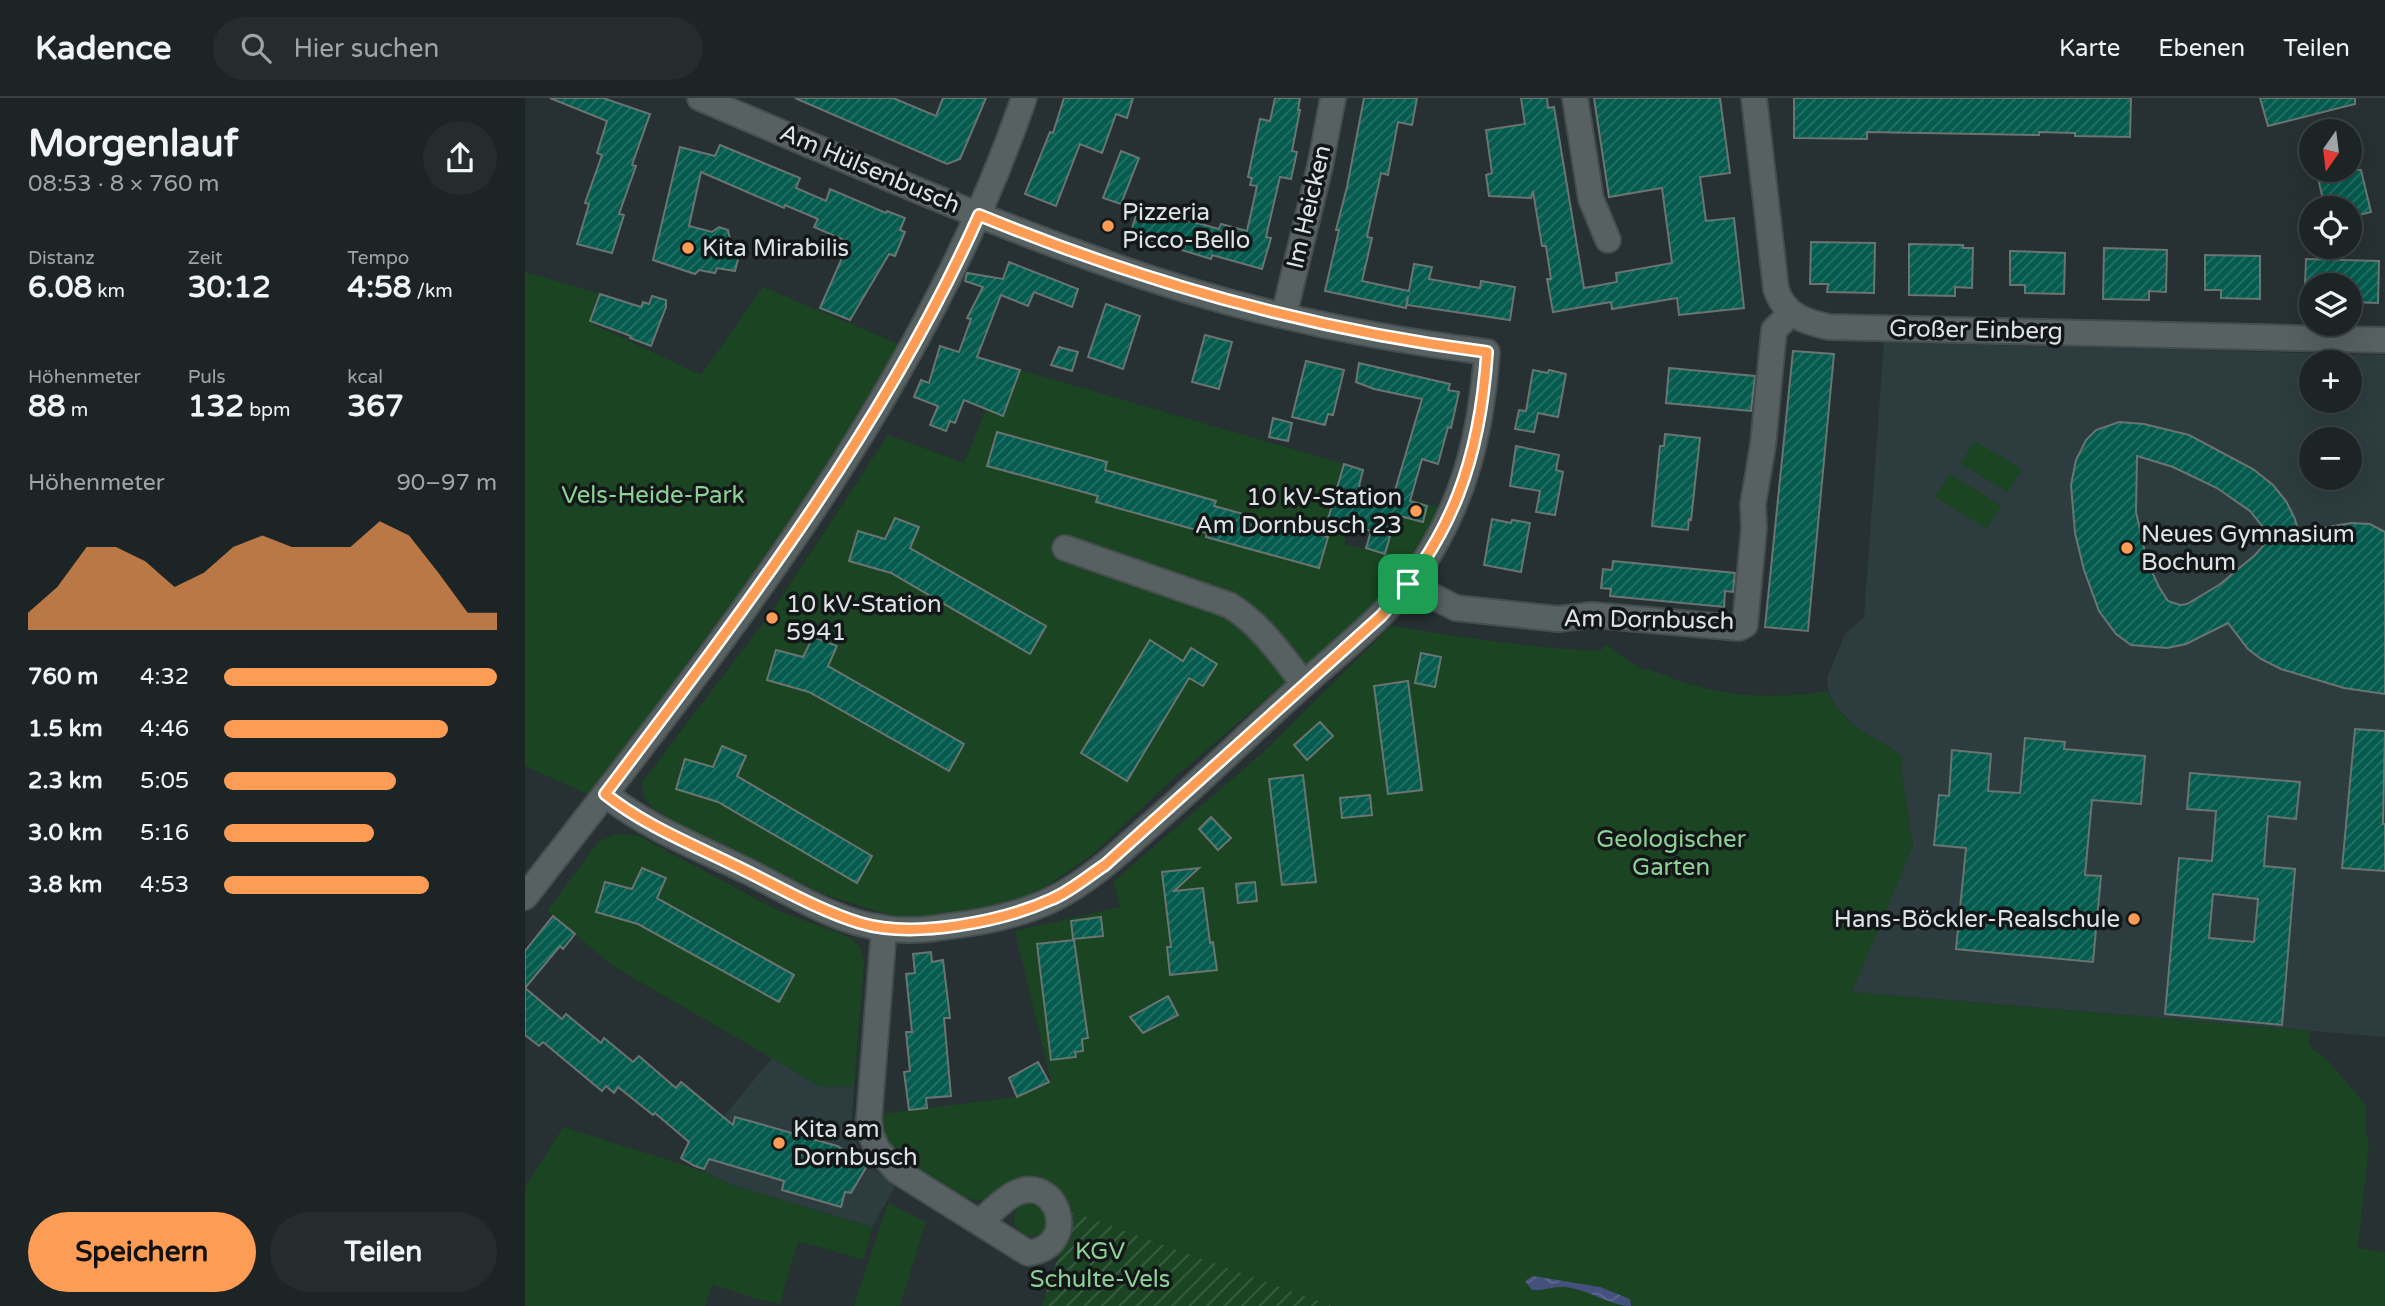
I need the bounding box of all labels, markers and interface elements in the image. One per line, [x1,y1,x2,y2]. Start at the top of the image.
search box [213,17,703,80]
text: Kadence [35,29,171,68]
icon: search [237,29,275,67]
text: Hier suchen [293,33,439,64]
text: Karte [2059,34,2120,63]
text: Ebenen [2158,34,2245,63]
text: Teilen [2283,34,2350,63]
street label: Am Hülsenbusch [776,118,964,220]
north arrow [2299,119,2363,182]
map controls [2299,119,2362,490]
text: Morgenlauf [28,121,238,167]
button: share [423,121,497,195]
street label: Im Heicken [1281,142,1337,272]
text: 08:53 · 8 × 760 m [28,170,219,198]
button: locate [2299,196,2362,259]
place label: Pizzeria Picco-Bello [1122,198,1250,255]
marker: Pizzeria Picco-Bello [1100,218,1116,234]
place label: Kita Mirabilis [702,234,849,263]
marker: Kita Mirabilis [680,240,696,256]
text: Distanz [28,247,95,269]
text: Zeit [188,247,223,269]
text: Tempo [347,247,409,269]
text: 6.08 [28,269,92,306]
text: 30:12 [188,269,271,306]
text: 4:58 [347,269,412,306]
button: layers [2299,273,2362,336]
text: km [92,280,125,302]
text: /km [412,280,453,302]
street label: Großer Einberg [1889,314,2063,346]
button: + [2299,350,2362,413]
text: Höhenmeter [28,366,141,388]
text: Puls [188,366,226,388]
text: kcal [347,366,383,388]
text: 88 [28,388,66,425]
text: 132 [188,388,244,425]
text: 367 [347,388,404,425]
text: m [66,399,88,421]
text: bpm [244,399,291,421]
button: − [2299,427,2362,490]
text: Höhenmeter [28,469,165,497]
text: 90–97 m [396,469,497,497]
park label: Vels-Heide-Park [561,481,745,510]
place label: 10 kV-Station Am Dornbusch 23 [1195,483,1402,540]
marker: 10 kV-Station Am Dornbusch 23 [1408,503,1424,519]
place label: Neues Gymnasium Bochum [2141,520,2355,577]
marker: Neues Gymnasium Bochum [2119,540,2135,556]
pin [1378,554,1438,614]
icon: arrive [1389,565,1427,603]
place label: 10 kV-Station 5941 [786,590,942,647]
street label: Am Dornbusch [1563,604,1735,636]
marker: 10 kV-Station 5941 [764,610,780,626]
text: 760 m [28,663,98,691]
text: 4:32 [140,663,189,691]
text: 1.5 km [28,715,103,743]
text: 4:46 [140,715,189,743]
text: 2.3 km [28,767,103,795]
text: 5:05 [140,767,189,795]
text: 3.0 km [28,819,103,847]
text: 5:16 [140,819,189,847]
park label: Geologischer Garten [1596,825,1747,882]
text: 3.8 km [28,871,102,899]
text: 4:53 [140,871,189,899]
place label: Hans-Böckler-Realschule [1834,905,2120,934]
marker: Hans-Böckler-Realschule [2126,911,2142,927]
place label: Kita am Dornbusch [793,1115,918,1172]
marker: Kita am Dornbusch [771,1135,787,1151]
button: Speichern [28,1212,256,1292]
button: Teilen [270,1212,497,1292]
park label: KGV Schulte-Vels [1030,1237,1170,1294]

